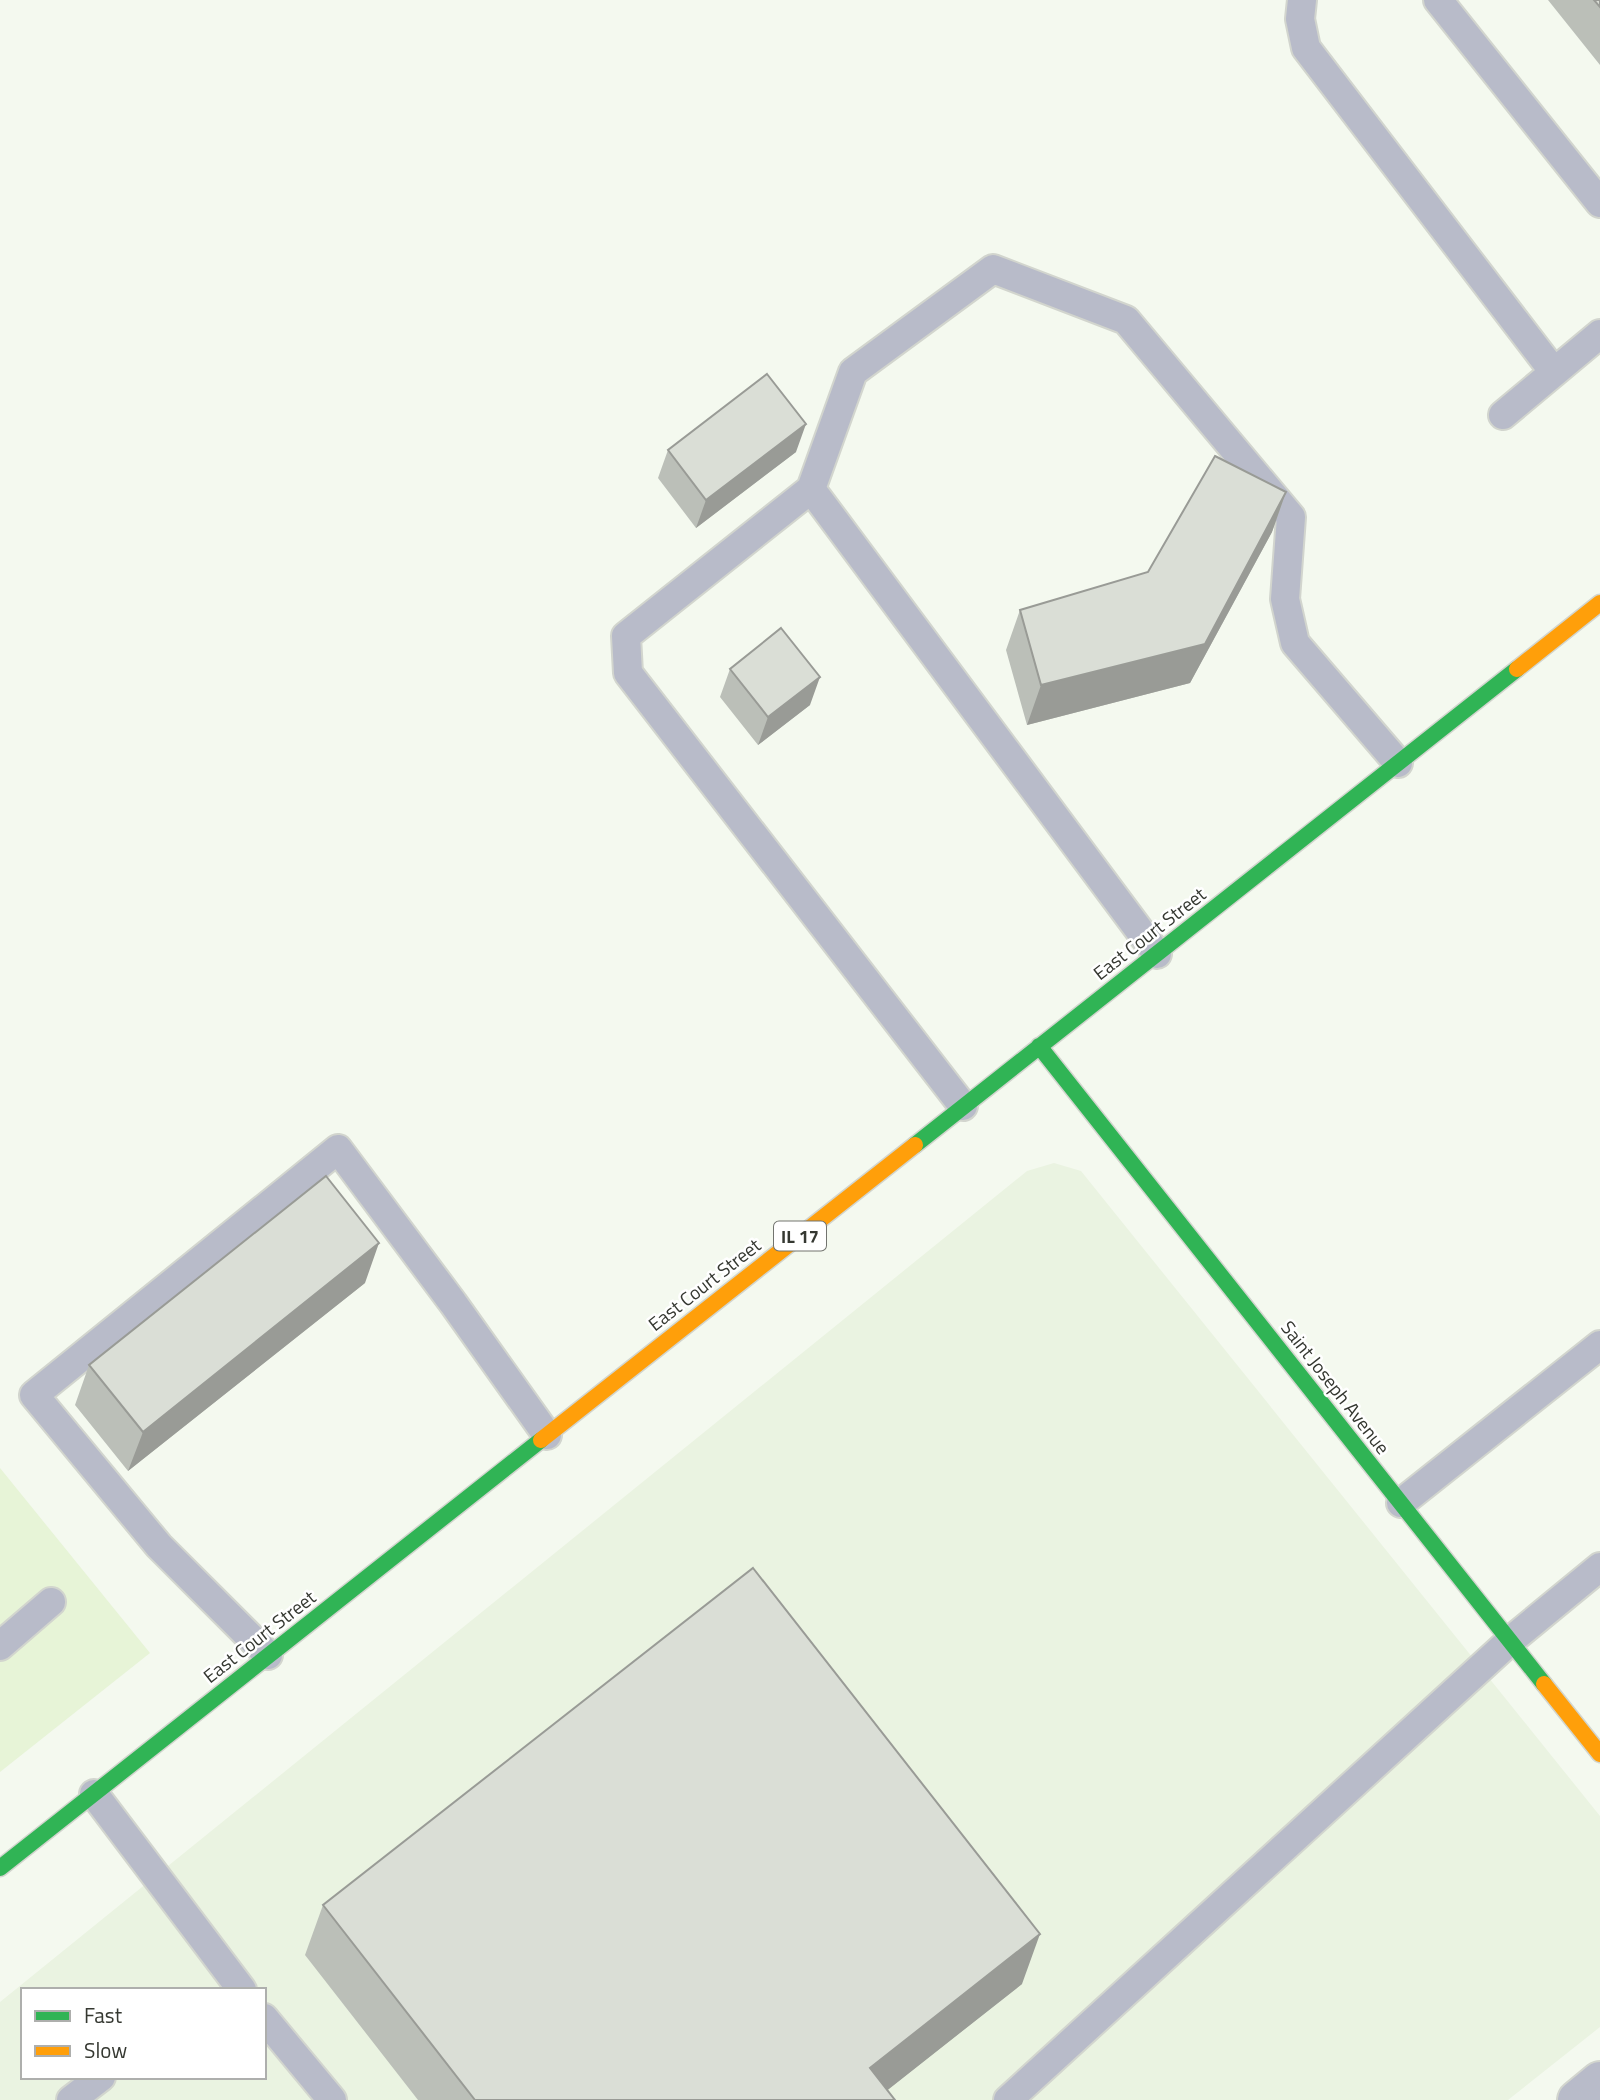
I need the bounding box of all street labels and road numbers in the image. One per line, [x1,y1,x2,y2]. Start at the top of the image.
street label: East Court Street [1086,879,1212,986]
road number: IL 17 [774,1222,826,1251]
street label: East Court Street [641,1230,767,1337]
street label: Saint Joseph Avenue [1274,1314,1398,1460]
street label: East Court Street [196,1582,322,1689]

